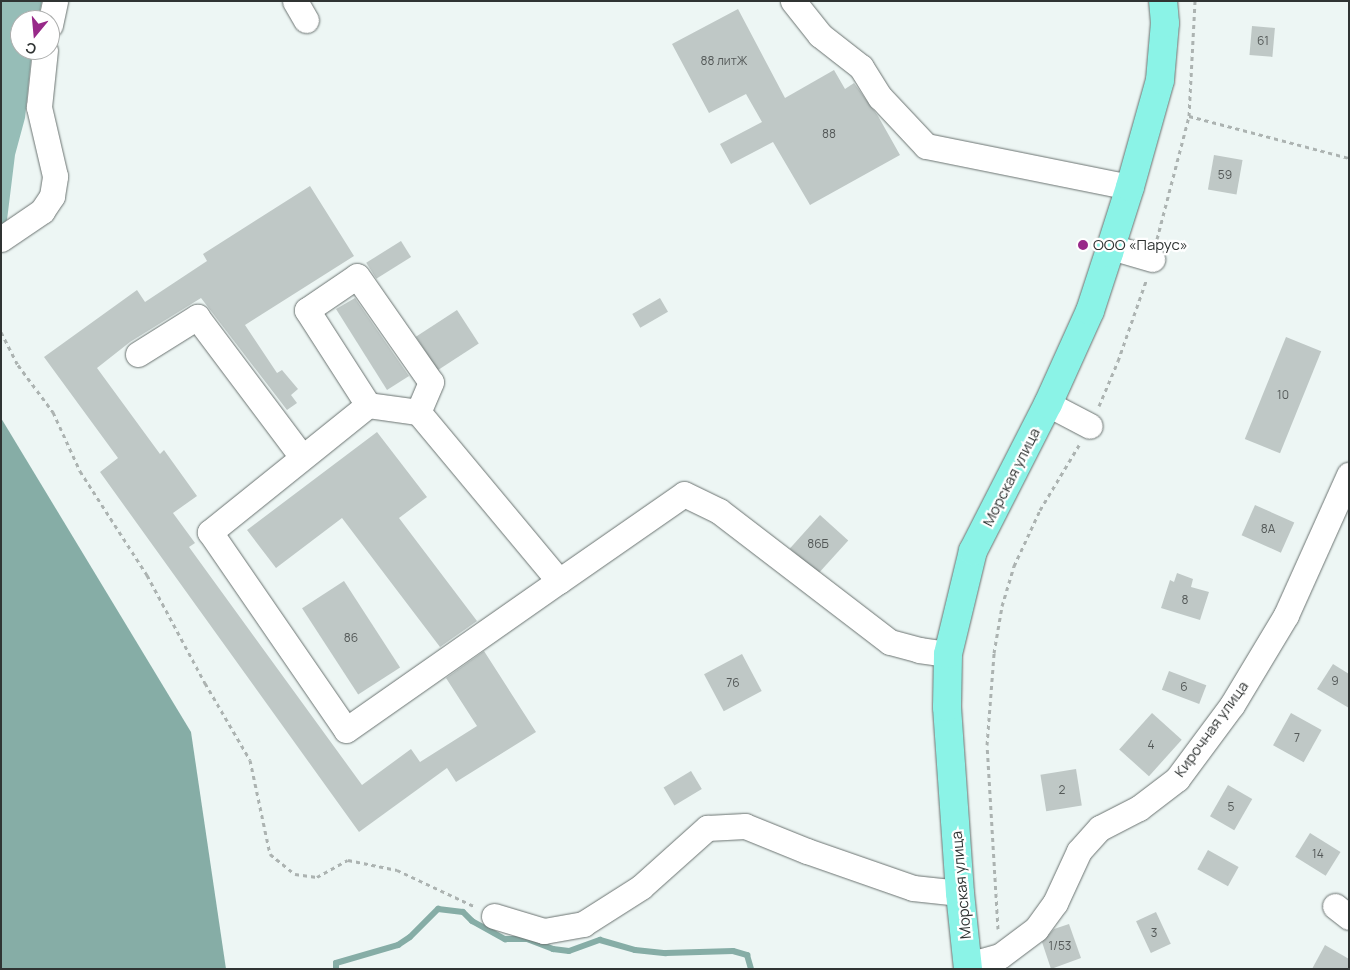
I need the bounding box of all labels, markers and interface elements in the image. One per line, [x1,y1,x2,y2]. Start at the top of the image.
north arrow [10,10,60,60]
house number: 61 [1257,34,1269,48]
text: С [23,38,38,59]
house number: 88 литЖ [701,54,747,68]
house number: 88 [822,127,836,141]
house number: 59 [1218,168,1232,182]
place label: ООО «Парус» [1093,236,1188,254]
marker: ООО «Парус» [1077,239,1089,251]
house number: 10 [1277,388,1289,402]
street label: Морская улица [978,425,1044,529]
house number: 8А [1261,522,1275,536]
house number: 86Б [807,537,829,551]
house number: 8 [1182,593,1188,607]
house number: 86 [344,631,358,645]
house number: 9 [1331,674,1339,688]
house number: 76 [726,676,740,690]
street label: Кирочная улица [1170,678,1252,780]
house number: 6 [1180,680,1188,694]
house number: 7 [1294,731,1300,745]
house number: 4 [1147,738,1155,752]
house number: 2 [1059,783,1065,797]
house number: 5 [1228,800,1234,814]
street label: Морская улица [947,830,975,940]
house number: 14 [1312,847,1324,861]
house number: 3 [1151,926,1157,940]
house number: 1/53 [1049,939,1071,953]

